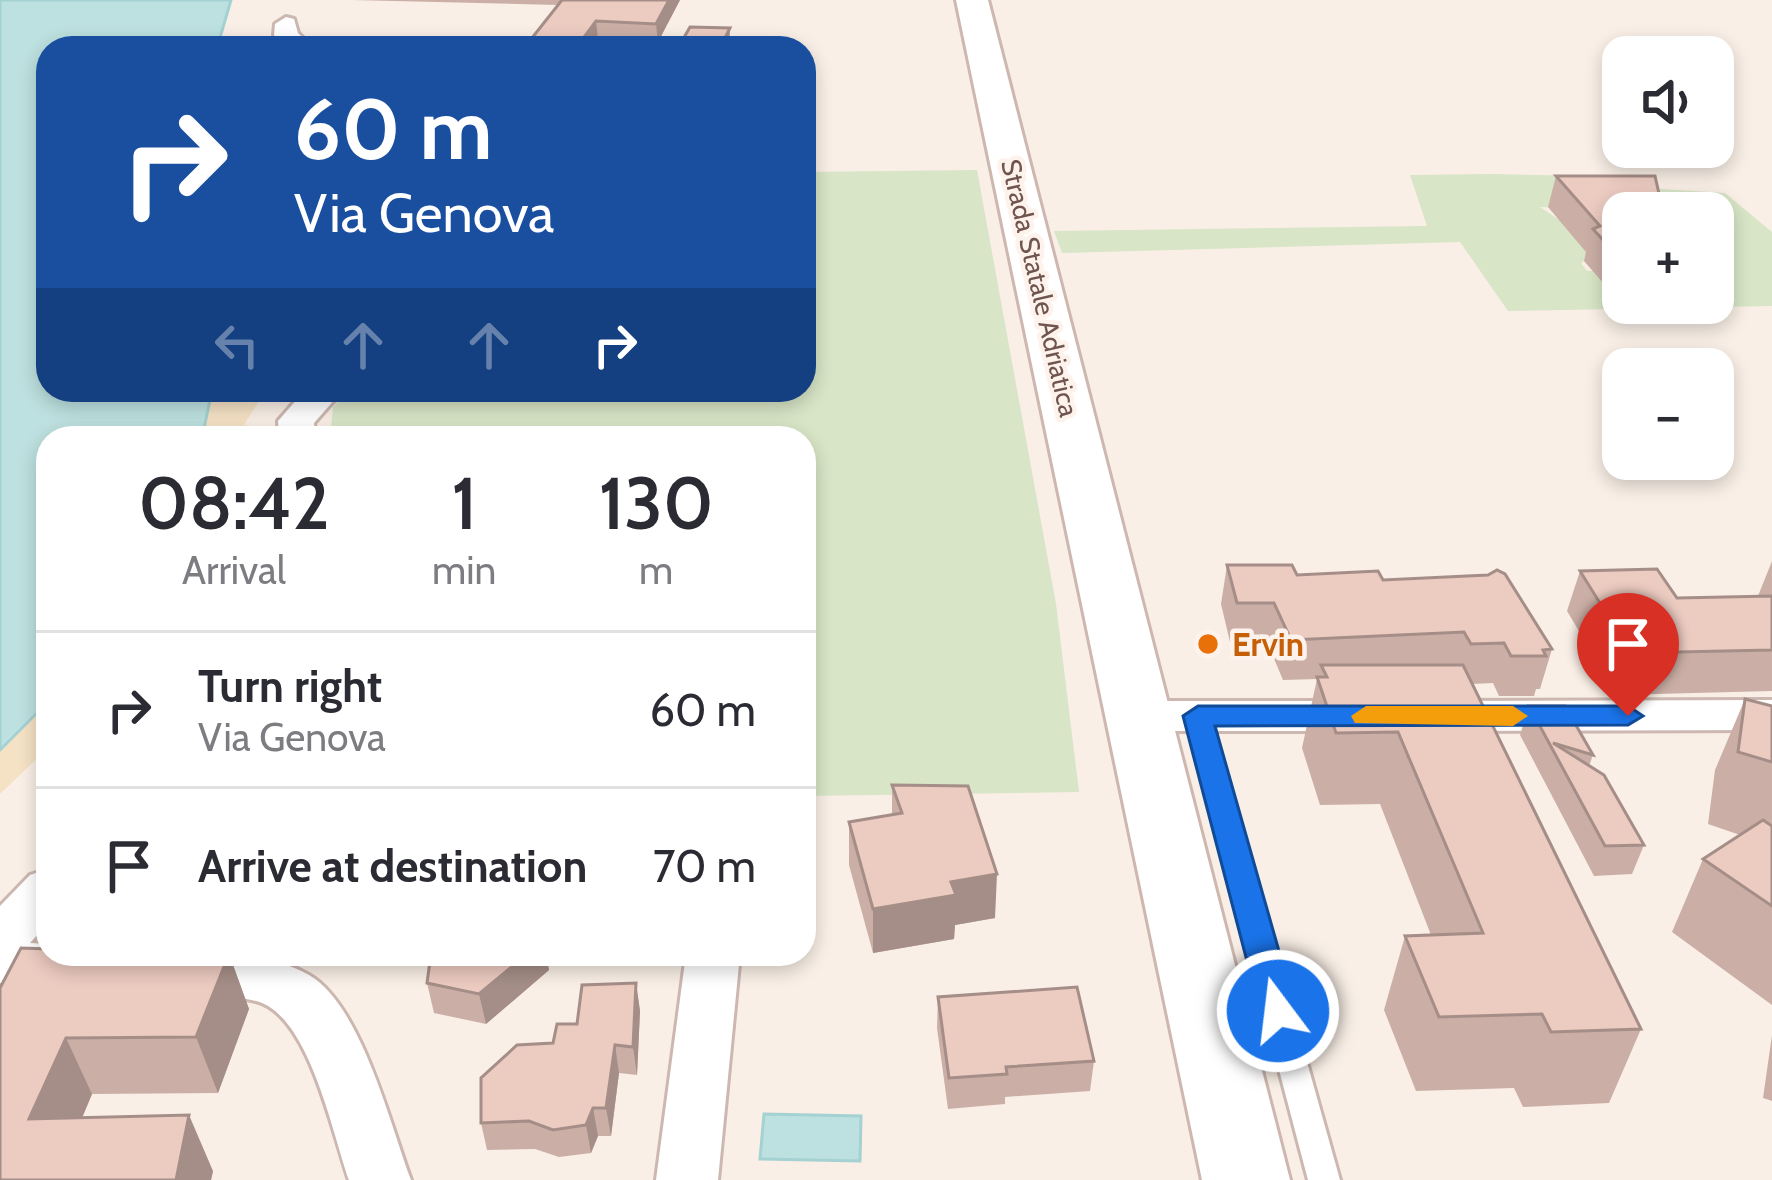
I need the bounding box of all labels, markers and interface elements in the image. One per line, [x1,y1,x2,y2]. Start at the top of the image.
map controls [1602,36,1734,480]
button: sound [1602,36,1734,168]
text: 60 m [294,78,492,180]
icon: right [96,84,252,240]
street label: Strada Statale Adriatica [994,156,1086,420]
text: Via Genova [294,180,554,246]
button: + [1602,192,1734,324]
icon: left [204,312,270,378]
icon: ahead [330,312,396,378]
icon: ahead [456,312,522,378]
icon: right [582,312,648,378]
button: − [1602,348,1734,480]
text: 08:42 [138,460,330,547]
text: 1 [451,460,477,547]
text: 130 [599,460,714,547]
text: Arrival [182,546,286,594]
text: min [432,546,496,594]
text: m [639,546,673,594]
pin [1577,593,1679,716]
icon: arrive [1595,611,1661,677]
place label: Ervin [1232,624,1304,664]
marker: Ervin [1195,631,1221,657]
text: Turn right [198,659,382,713]
icon: right [96,677,162,743]
text: 60 m [649,683,756,737]
text: Via Genova [198,713,386,761]
icon: arrive [96,833,162,899]
text: Arrive at destination [198,839,587,893]
text: 70 m [653,839,756,893]
position arrow [1215,948,1341,1074]

